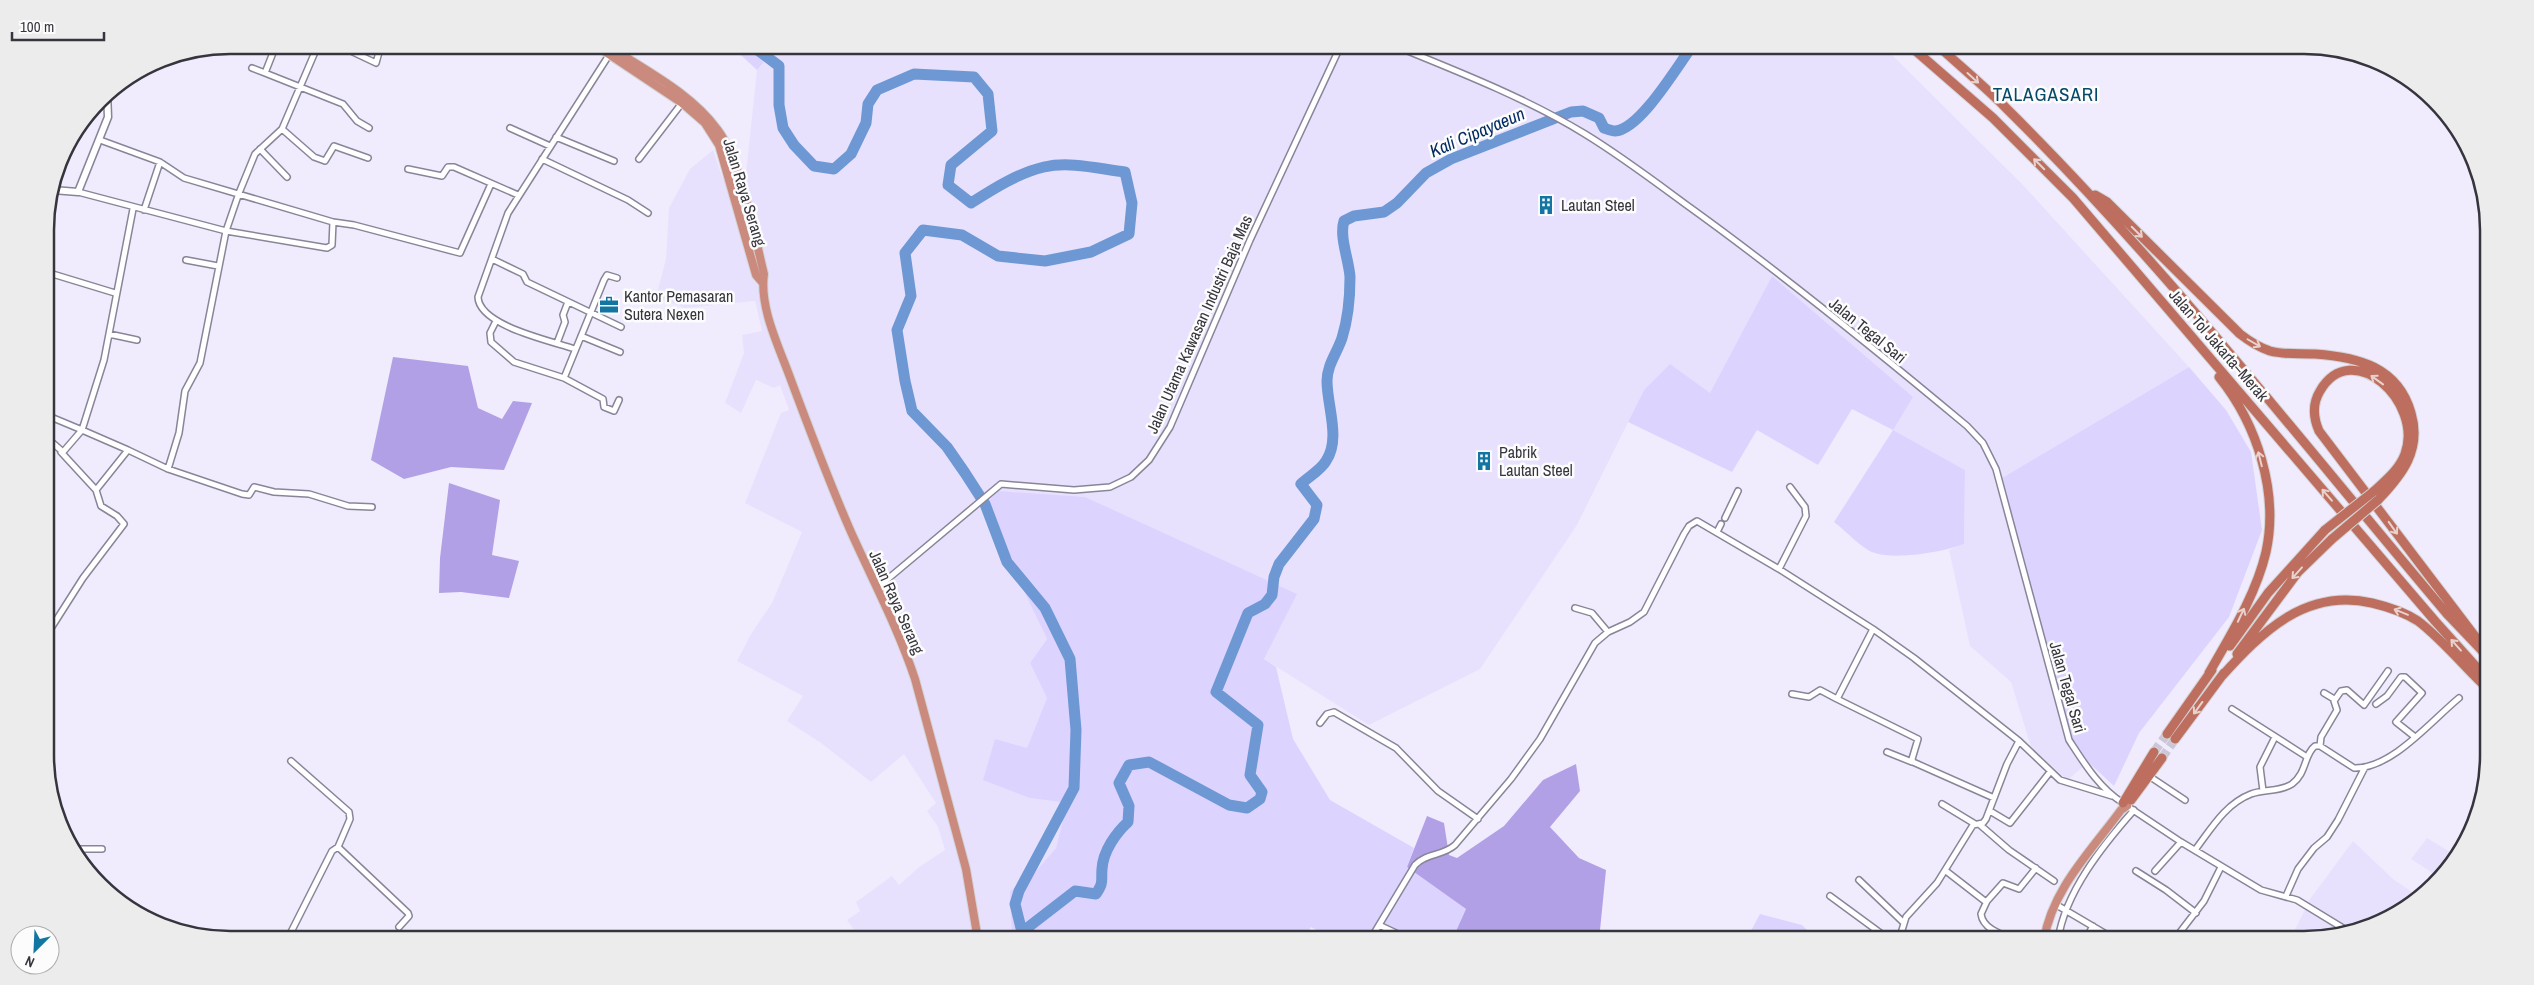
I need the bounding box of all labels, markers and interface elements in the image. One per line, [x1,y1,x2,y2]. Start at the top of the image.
scale bar [12,10,105,42]
text: 100 m [20,16,54,37]
one-way arrow [1966,72,1979,84]
district label: TALAGASARI [1993,81,2099,107]
water label: Kali Cipayaeun [1426,101,1528,163]
street label: Jalan Raya Serang [718,135,772,249]
one-way arrow [2033,158,2045,170]
building icon: Lautan Steel [1535,194,1557,216]
place label: Lautan Steel [1561,194,1635,216]
street label: Jalan Utama Kawasan Industri Baja Mas [1141,211,1257,437]
one-way arrow [2131,226,2143,238]
street label: Jalan Tol Jakarta–Merak [2164,284,2274,406]
place label: Kantor Pemasaran Sutera Nexen [624,285,733,325]
street label: Jalan Tegal Sari [1825,292,1911,368]
office icon: Kantor Pemasaran Sutera Nexen [598,294,620,316]
one-way arrow [2247,339,2261,349]
one-way arrow [2370,375,2384,385]
place label: Pabrik Lautan Steel [1499,441,1573,481]
building icon: Pabrik Lautan Steel [1473,450,1495,472]
one-way arrow [2255,451,2264,467]
one-way arrow [2322,489,2333,502]
one-way arrow [2388,521,2398,535]
street label: Jalan Raya Serang [864,547,930,658]
one-way arrow [2292,567,2303,580]
one-way arrow [2394,607,2409,616]
one-way arrow [2236,608,2246,623]
one-way arrow [2450,638,2462,651]
street label: Jalan Tegal Sari [2044,639,2092,735]
one-way arrow [2193,701,2203,715]
north arrow [10,925,60,975]
text: N [22,952,37,972]

